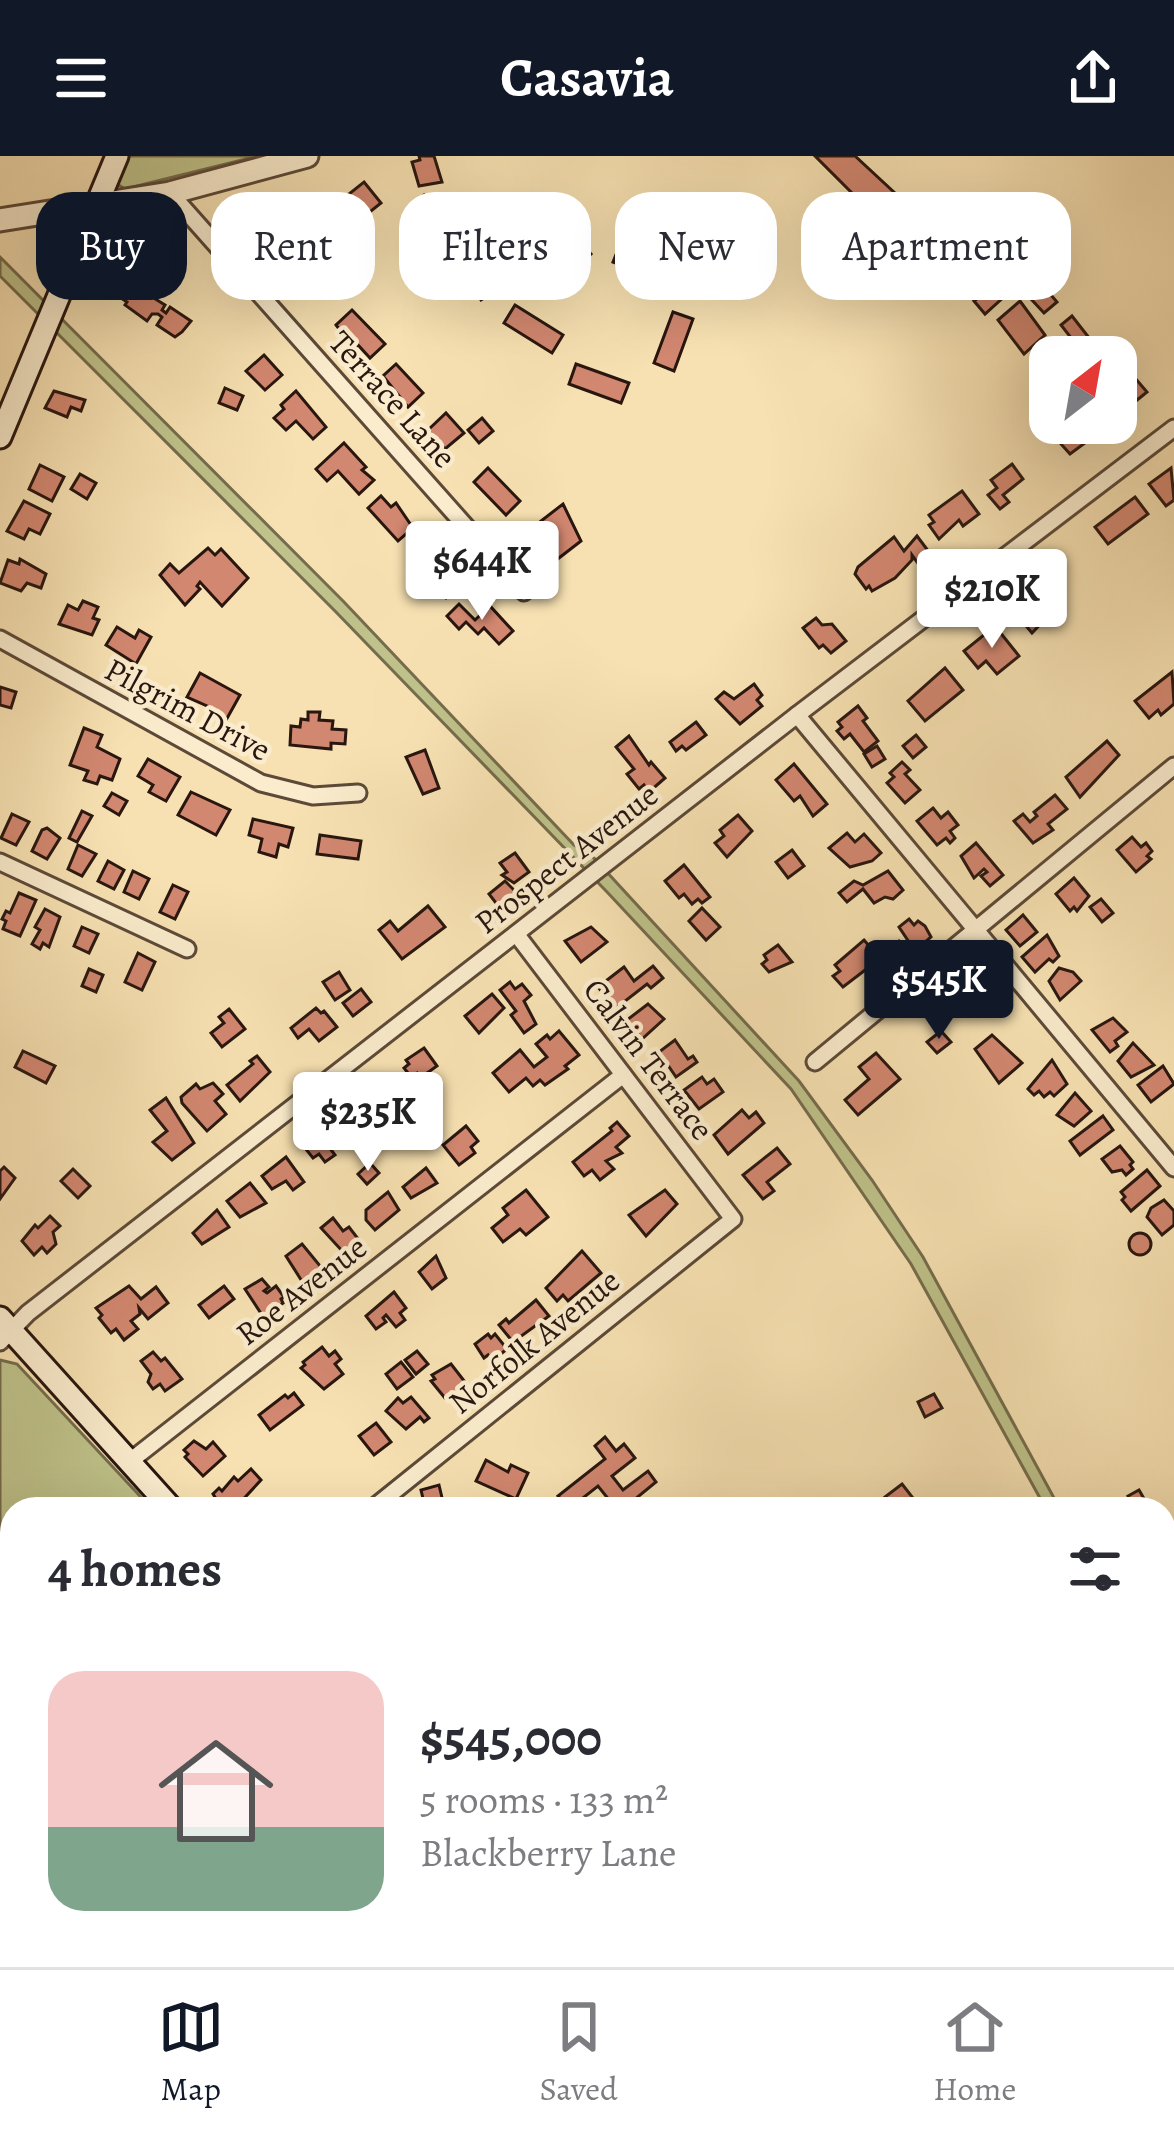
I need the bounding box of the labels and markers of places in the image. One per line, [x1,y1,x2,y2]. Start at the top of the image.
pin: $644K [398,521,566,623]
pin: $210K [908,549,1076,651]
pin: $545K [855,940,1023,1042]
pin: $235K [284,1072,452,1174]

